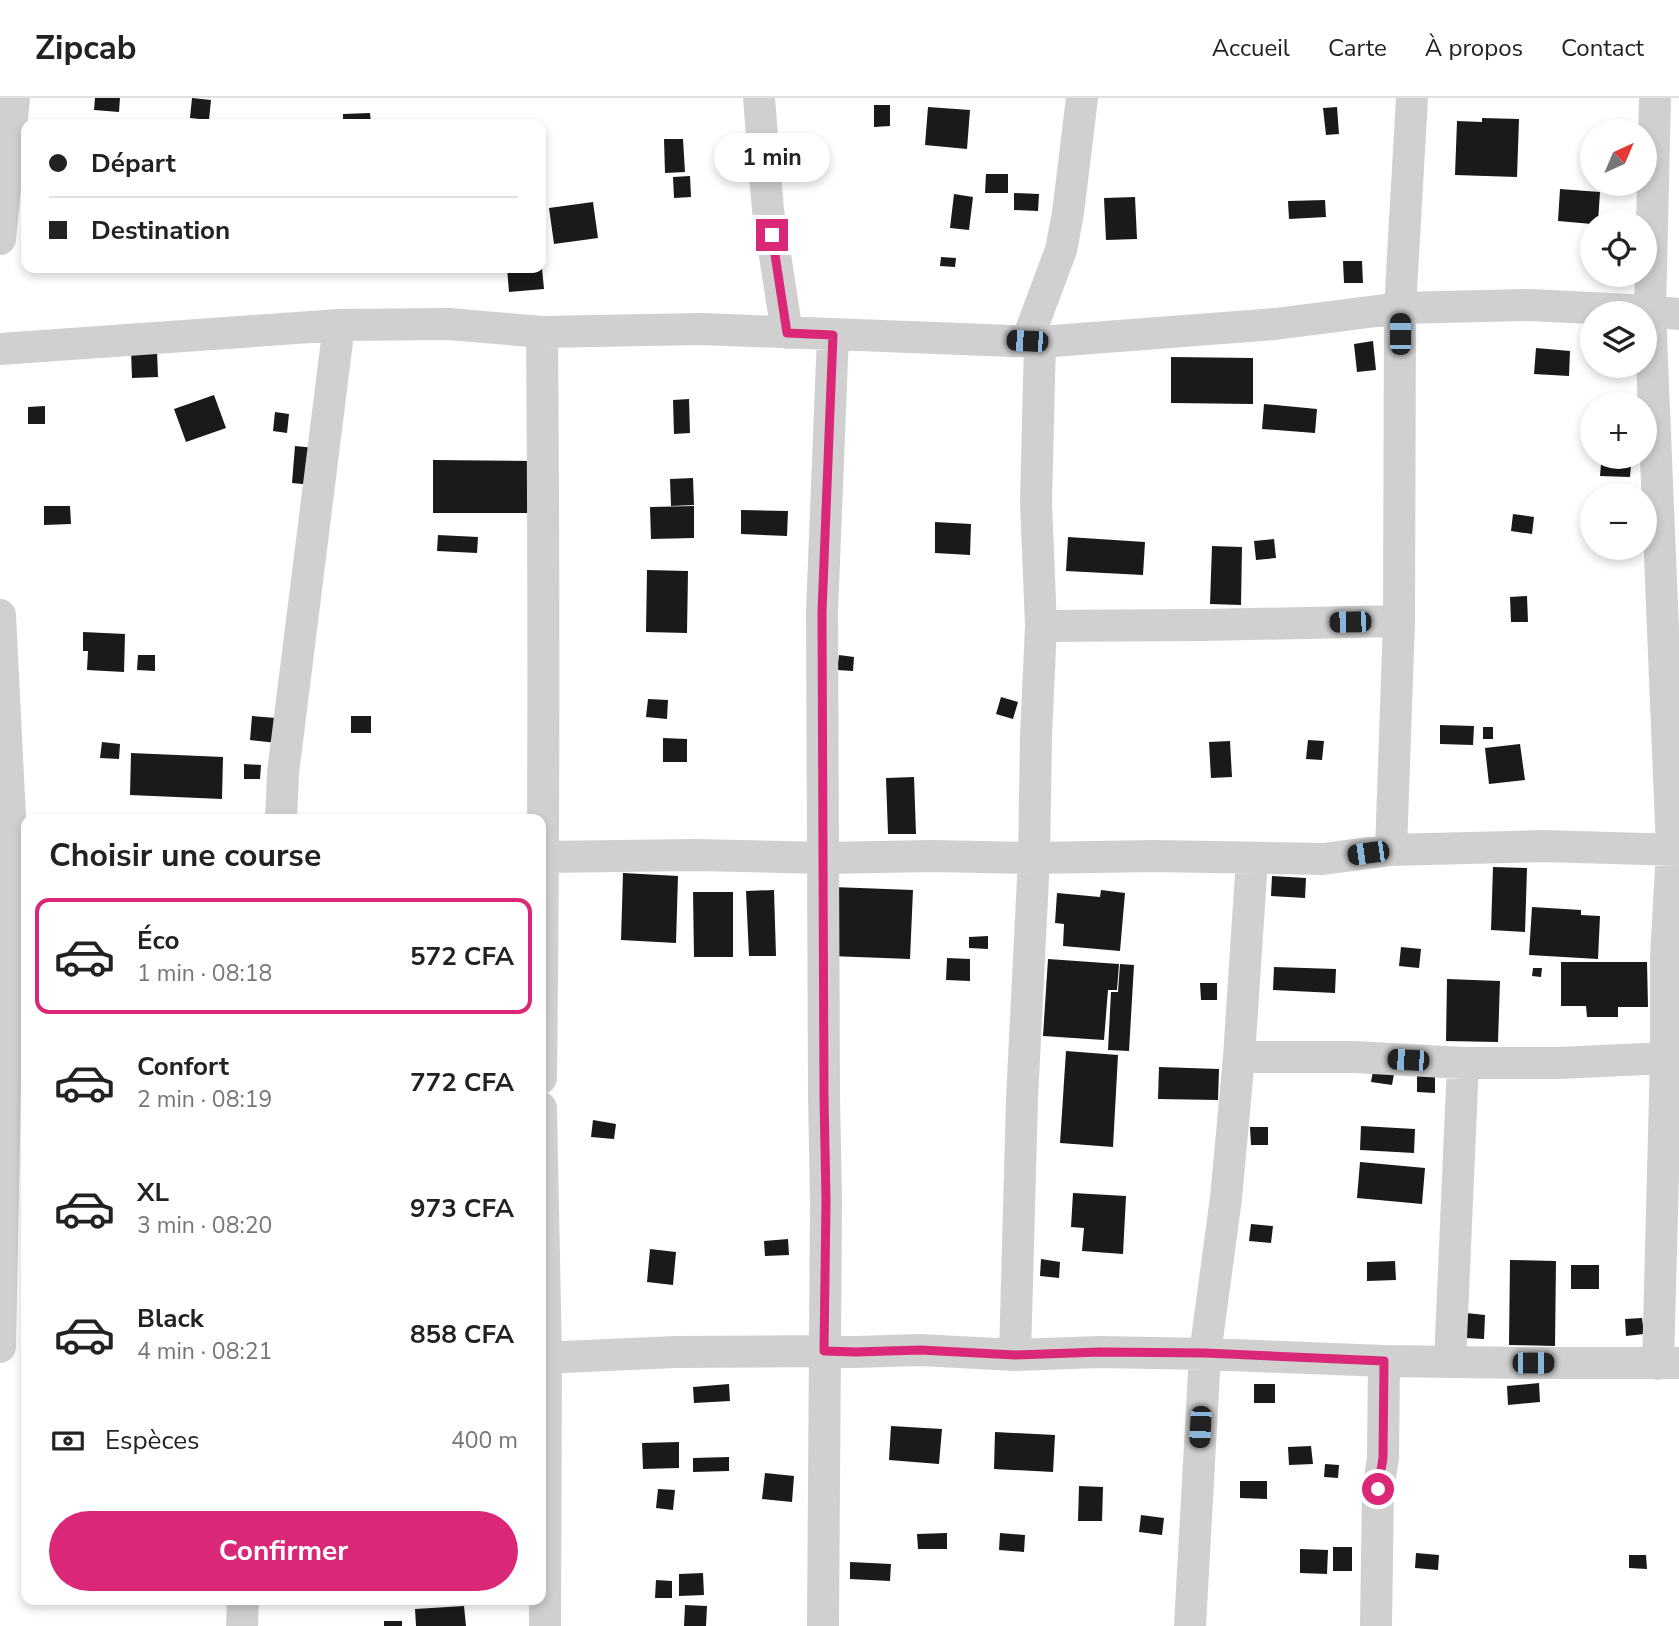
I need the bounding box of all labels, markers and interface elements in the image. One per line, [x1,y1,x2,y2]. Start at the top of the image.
text: Zipcab [35,26,137,71]
text: Accueil [1212,32,1290,64]
text: Carte [1328,32,1387,64]
text: À propos [1425,32,1523,64]
text: Contact [1561,32,1644,64]
north arrow [1580,119,1657,196]
map controls [1580,119,1657,560]
callout: 1 min [714,134,830,183]
text: 1 min [742,142,802,173]
text: Départ [91,146,176,181]
button: locate [1580,210,1657,287]
text: Destination [91,213,230,248]
route end [756,219,788,251]
button: layers [1580,301,1657,378]
car [1390,313,1411,355]
car [1006,329,1049,353]
button: + [1580,392,1657,469]
button: − [1580,483,1657,560]
car [1329,611,1372,633]
text: Choisir une course [49,834,321,877]
car [1346,840,1391,866]
text: Éco [137,923,179,958]
icon: car [53,925,116,988]
text: 572 CFA [410,939,514,974]
text: 1 min · 08:18 [137,958,272,989]
car [1387,1048,1430,1072]
text: Confort [137,1049,229,1084]
icon: car [53,1051,116,1114]
text: 772 CFA [410,1065,514,1100]
text: 2 min · 08:19 [137,1084,272,1115]
text: XL [137,1175,169,1210]
icon: car [53,1177,116,1240]
text: 973 CFA [410,1191,514,1226]
text: 3 min · 08:20 [137,1210,272,1241]
text: Black [137,1301,204,1336]
icon: car [53,1303,116,1366]
text: 858 CFA [410,1317,514,1352]
text: 4 min · 08:21 [137,1336,272,1367]
car [1513,1353,1555,1374]
car [1189,1405,1212,1449]
icon: cash [49,1422,87,1460]
text: Espèces [105,1423,200,1458]
text: 400 m [451,1425,518,1456]
route start [1362,1473,1394,1505]
button: Confirmer [49,1511,518,1591]

